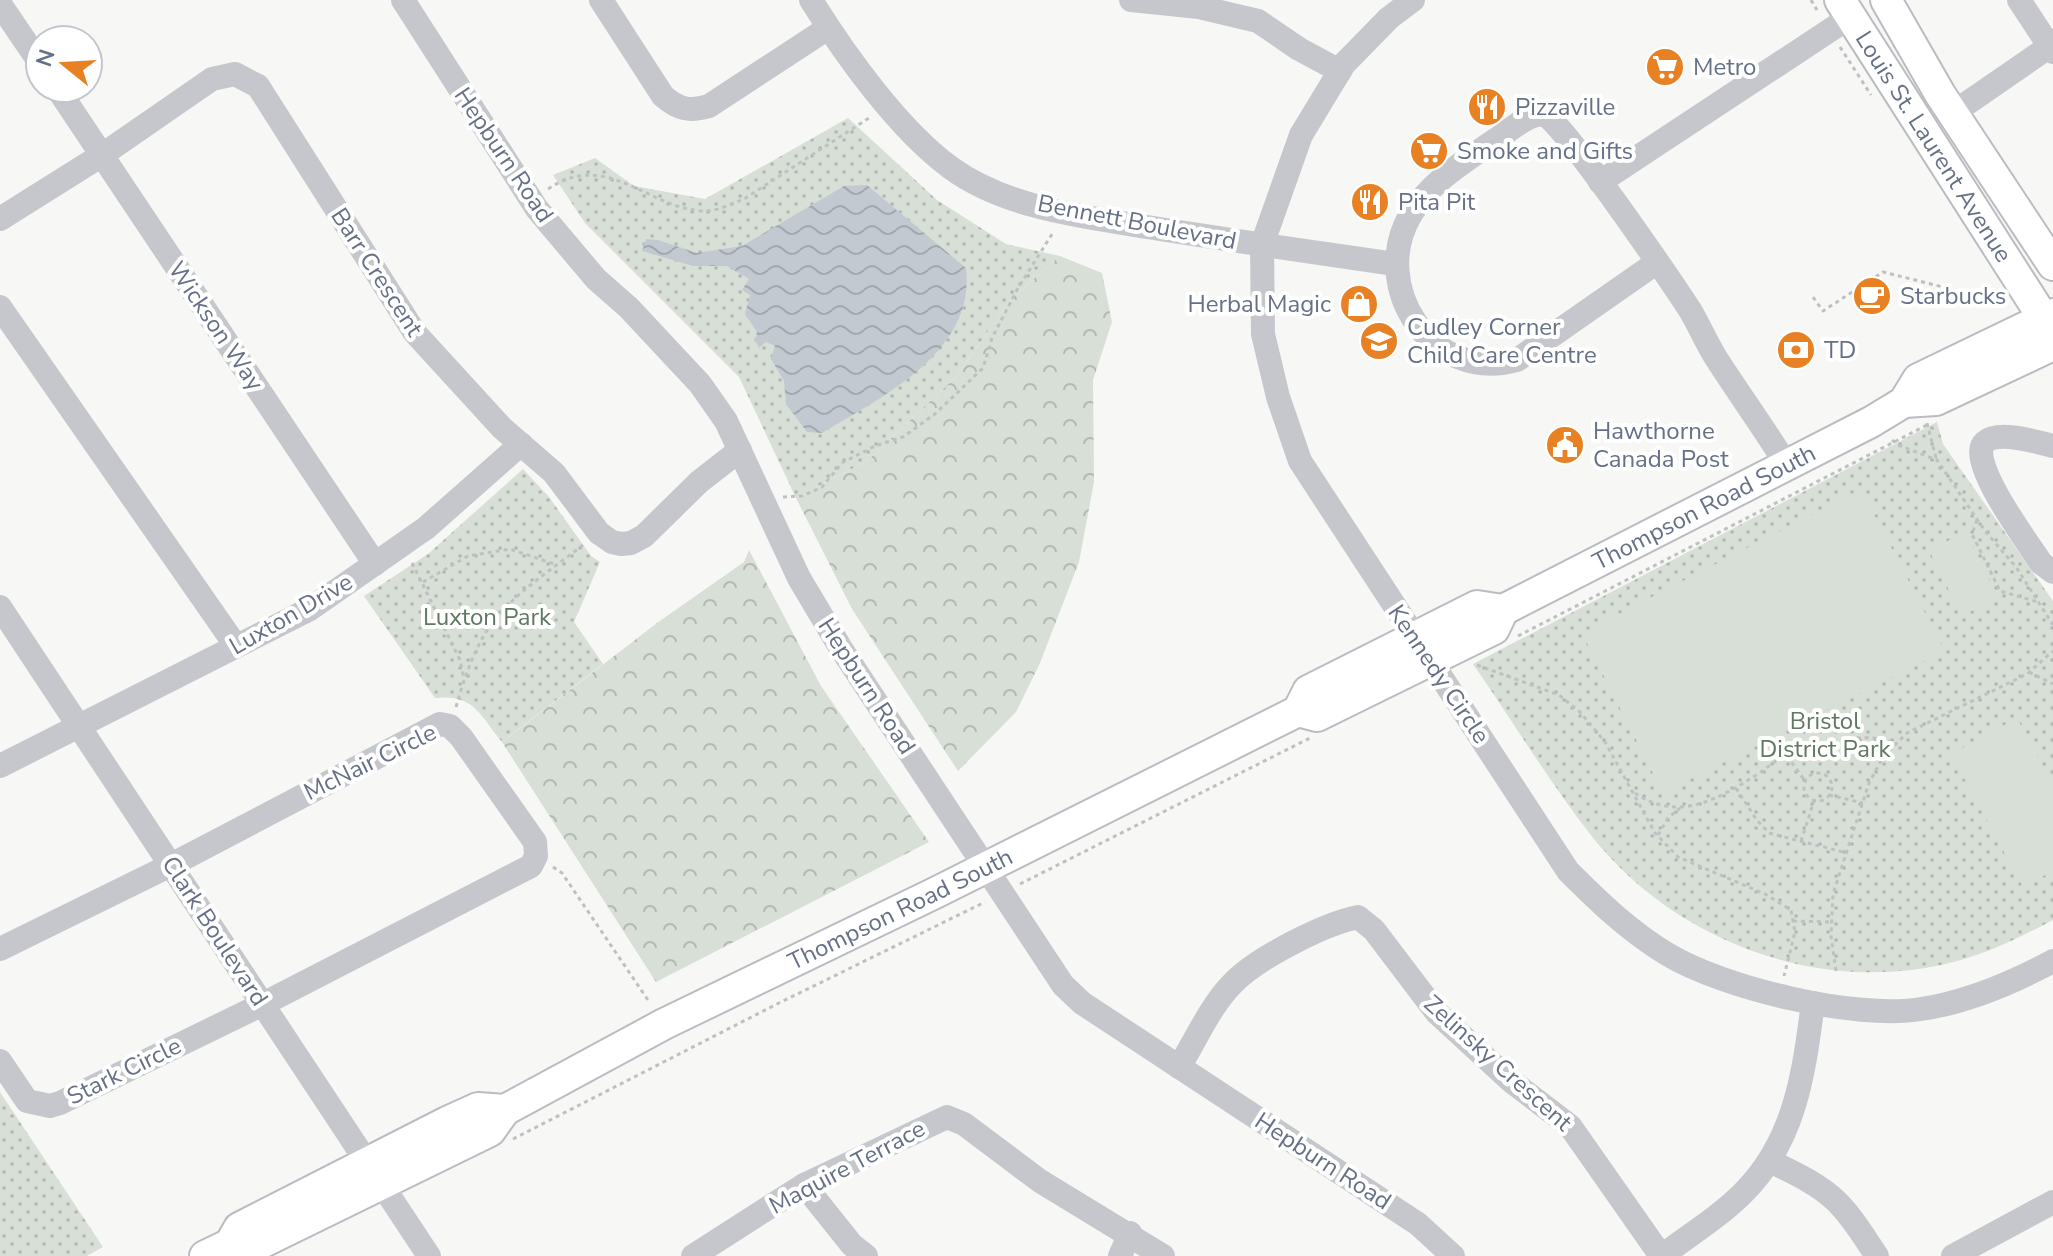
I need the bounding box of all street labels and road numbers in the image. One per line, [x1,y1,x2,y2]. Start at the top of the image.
street label: Louis St. Laurent Avenue [1848,25,2020,268]
street label: Hepburn Road [447,81,561,229]
street label: Bennett Boulevard [1035,187,1239,257]
street label: Barr Crescent [324,202,431,343]
street label: Wickson Way [161,255,271,397]
street label: Thompson Road South [1587,437,1821,578]
street label: Luxton Drive [224,566,358,662]
street label: Kennedy Circle [1381,598,1497,750]
street label: Hepburn Road [811,612,923,760]
street label: McNair Circle [299,716,441,808]
street label: Thompson Road South [783,841,1018,978]
street label: Clark Boulevard [155,850,275,1012]
street label: Zelinsky Crescent [1417,988,1579,1139]
street label: Stark Circle [61,1030,187,1112]
street label: Hepburn Road [1249,1105,1397,1217]
street label: Maquire Terrace [763,1112,931,1222]

